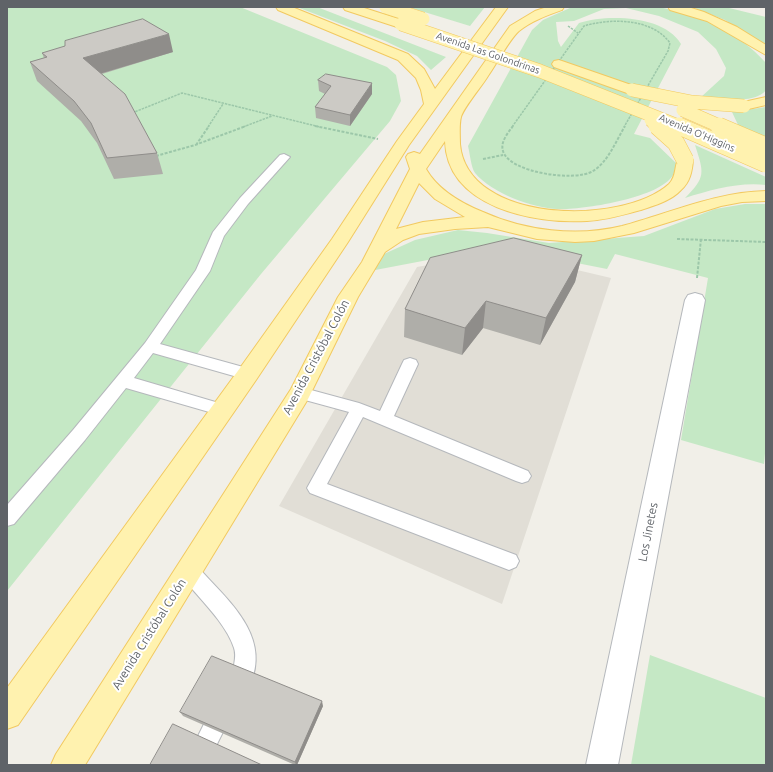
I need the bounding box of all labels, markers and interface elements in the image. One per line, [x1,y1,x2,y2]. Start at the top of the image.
street label: Avenida Las Golondrinas [435,30,541,76]
street label: Avenida O'Higgins [657,112,737,154]
street label: Avenida Cristóbal Colón [280,297,352,417]
street label: Los Jinetes [635,501,661,563]
street label: Avenida Cristóbal Colón [109,576,189,692]

